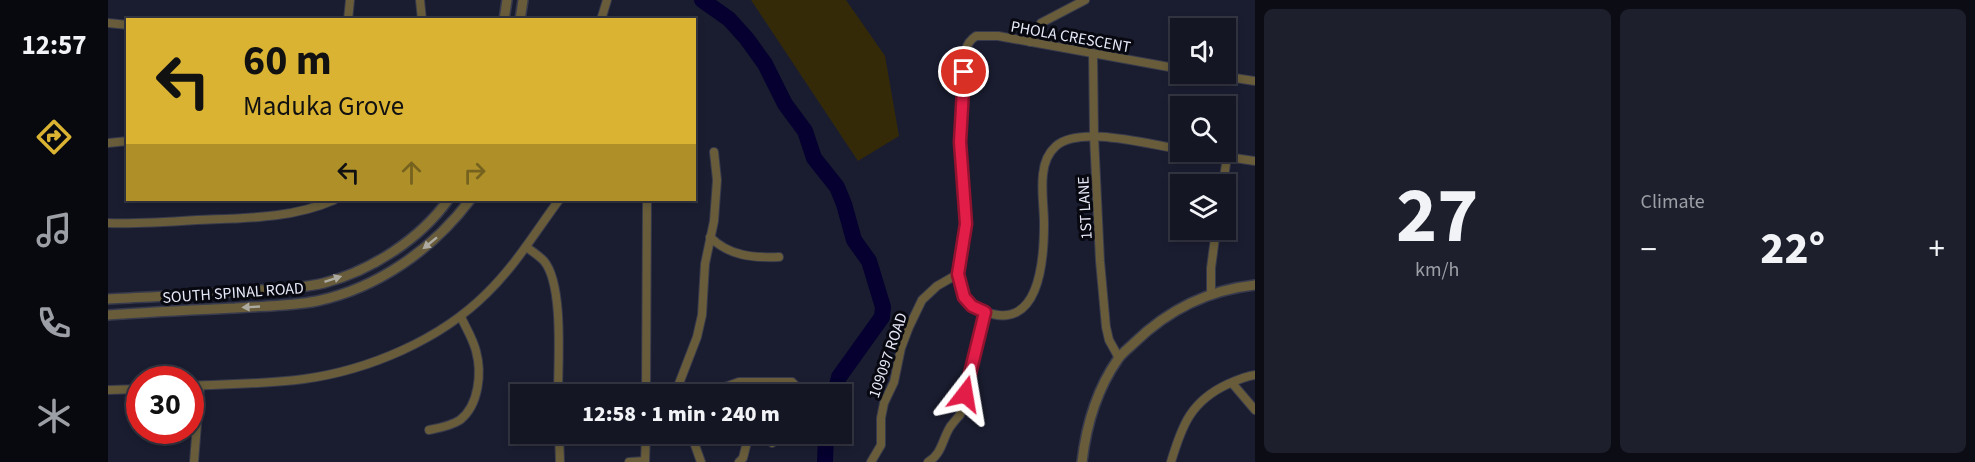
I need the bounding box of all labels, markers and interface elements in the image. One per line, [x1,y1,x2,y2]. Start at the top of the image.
street label: PHOLA CRESCENT [1009,16,1133,58]
map controls [1170,18,1236,240]
button: sound [1170,18,1236,84]
text: 12:57 [21,26,87,65]
text: 60 m [243,31,332,91]
icon: left [144,42,222,120]
pin [938,46,989,97]
icon: arrive [947,55,980,88]
text: Maduka Grove [243,87,404,126]
button: search [1170,96,1236,162]
icon: directions [33,116,75,158]
icon: left [332,156,365,189]
icon: ahead [395,156,428,189]
icon: right [458,156,491,189]
text: 27 [1396,161,1478,272]
button: layers [1170,174,1236,240]
street label: 1ST LANE [1072,176,1098,240]
text: Climate [1641,188,1705,216]
icon: music [33,209,75,251]
text: 22° [1760,217,1825,281]
text: − [1641,226,1657,273]
text: + [1929,226,1945,273]
one-way arrow [423,236,438,248]
text: km/h [1415,256,1459,284]
one-way arrow [324,274,342,284]
street label: SOUTH SPINAL ROAD [162,277,305,309]
icon: phone [33,302,75,344]
one-way arrow [241,302,260,311]
street label: 109097 ROAD [863,310,913,401]
position arrow [933,362,997,426]
speed limit sign: 30 [126,366,204,444]
icon: climate [33,395,75,437]
text: 12:58 · 1 min · 240 m [582,398,780,430]

